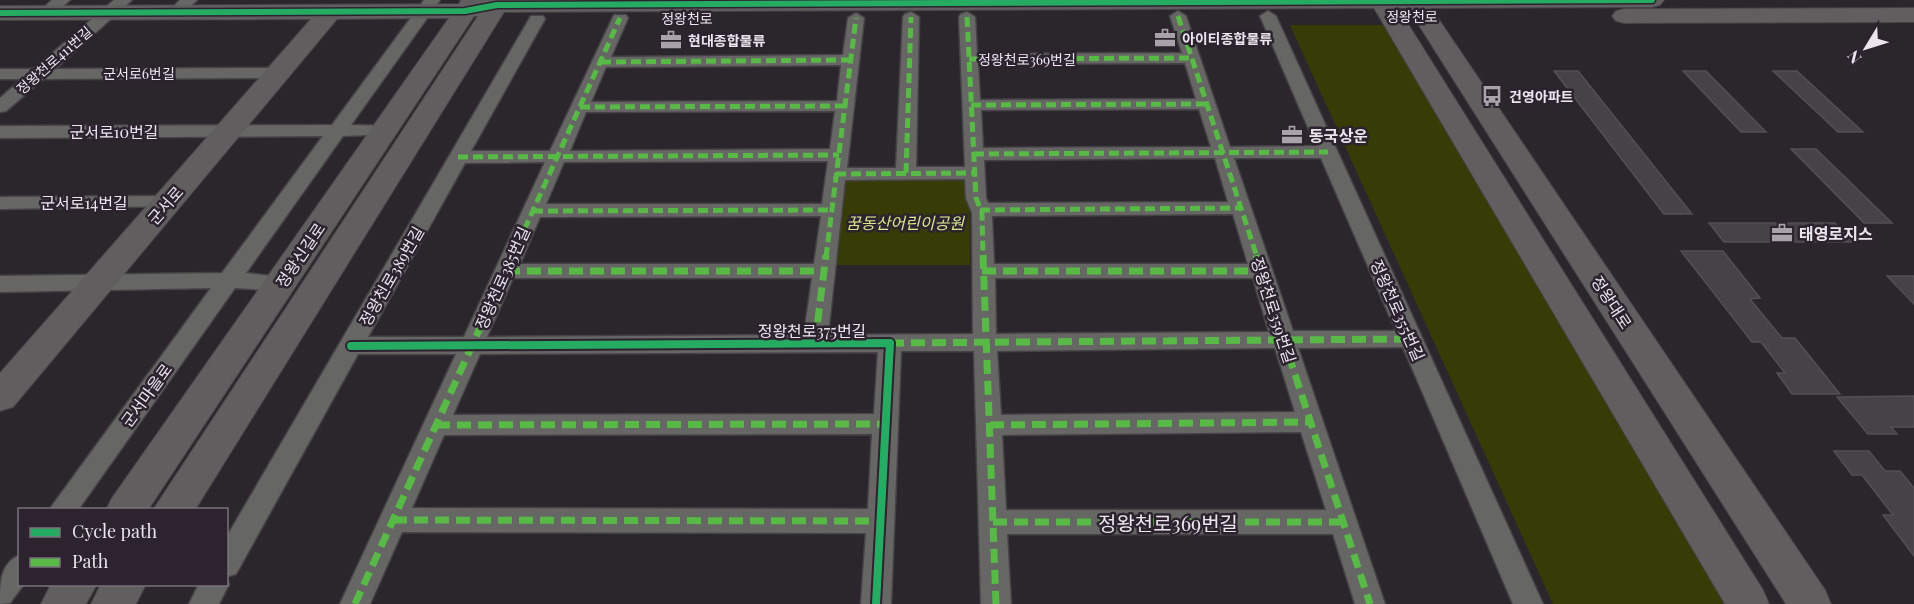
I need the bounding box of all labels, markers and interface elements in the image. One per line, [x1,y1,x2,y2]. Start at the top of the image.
street label: 정왕천로 [1386,7,1438,26]
street label: 정왕천로 [661,9,713,28]
north arrow [1836,18,1896,78]
street label: 정왕천로411번길 [12,22,96,98]
office icon: 아이티종합물류 [1153,26,1177,50]
office icon: 현대종합물류 [659,28,683,52]
place label: 아이티종합물류 [1182,29,1272,48]
place label: 현대종합물류 [688,31,765,50]
text: N [1842,46,1866,69]
street label: 정왕천로369번길 [978,50,1076,69]
street label: 군서로6번길 [103,64,175,83]
bus stop icon: 건영아파트 [1480,84,1504,108]
place label: 건영아파트 [1509,87,1574,106]
street label: 군서로10번길 [69,121,159,142]
office icon: 동국상운 [1280,123,1304,147]
place label: 동국상운 [1309,125,1368,146]
street label: 군서로 [143,181,188,229]
street label: 군서로14번길 [40,192,128,213]
park label: 꿈동산어린이공원 [846,212,965,233]
street label: 정왕신길로 [271,218,329,291]
office icon: 태영로지스 [1770,221,1794,245]
street label: 정왕천로389번길 [354,222,428,330]
street label: 정왕천로385번길 [470,223,534,333]
place label: 태영로지스 [1799,223,1873,244]
street label: 정왕천로359번길 [1247,254,1301,366]
street label: 정왕천로355번길 [1366,256,1430,364]
street label: 정왕대로 [1587,272,1637,333]
street label: 정왕천로375번길 [758,320,866,341]
street label: 군서마을로 [116,359,176,431]
legend [18,508,228,586]
street label: 정왕천로369번길 [1098,509,1238,536]
text: Cycle path [72,519,157,543]
text: Path [72,549,109,573]

